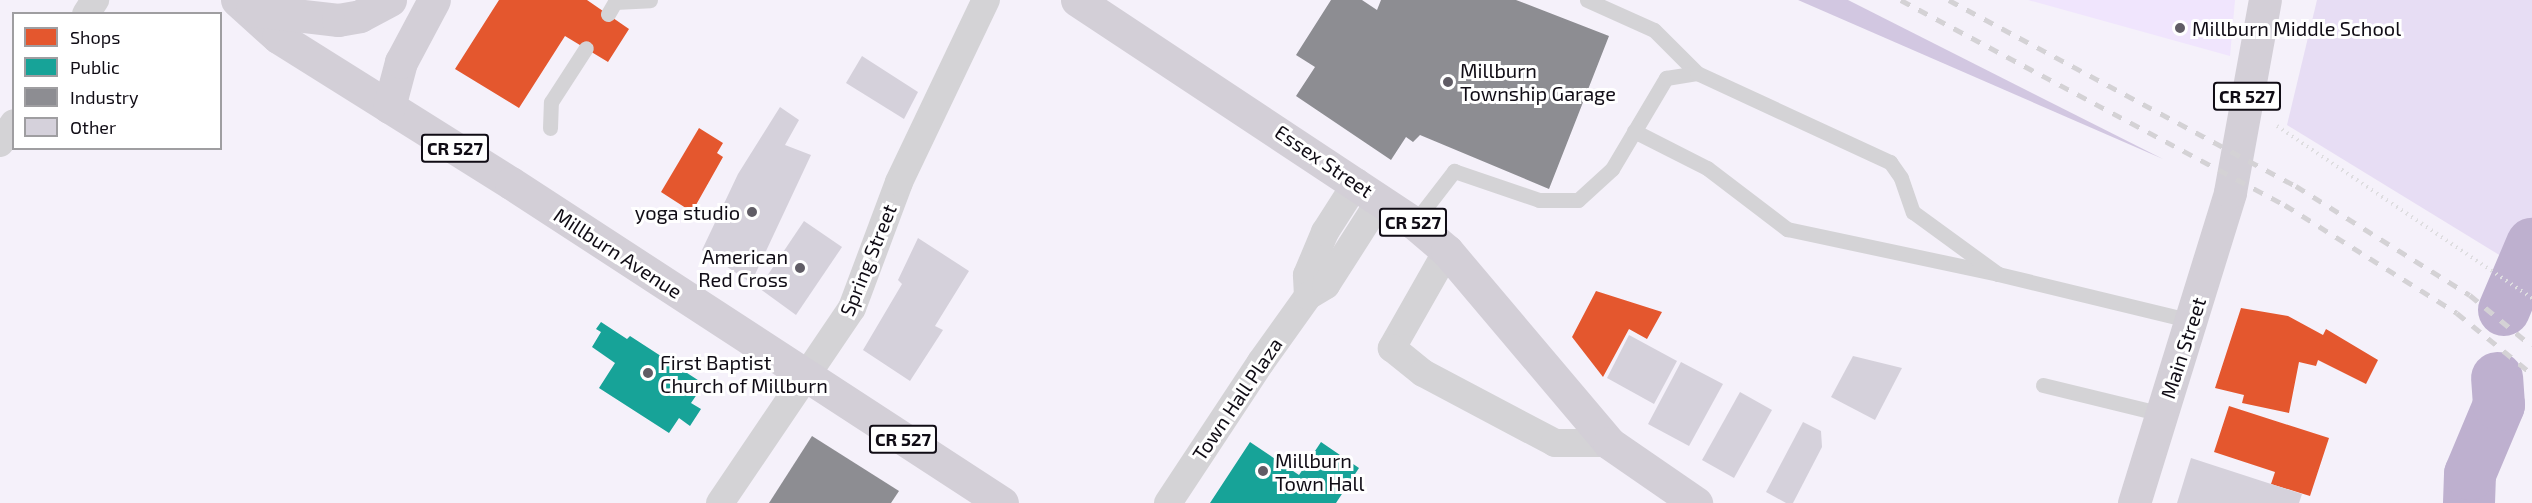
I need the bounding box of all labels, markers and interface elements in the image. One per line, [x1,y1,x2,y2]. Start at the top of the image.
legend [12,12,222,150]
place label: Millburn Middle School [2192,16,2401,40]
marker: Millburn Middle School [2173,21,2187,35]
text: Shops [70,26,120,48]
text: Public [70,56,120,78]
place label: Millburn Township Garage [1460,58,1616,105]
marker: Millburn Township Garage [1441,75,1455,89]
road number: CR 527 [2212,81,2282,111]
text: Industry [70,86,139,108]
text: Other [70,116,116,138]
street label: Essex Street [1271,119,1377,203]
road number: CR 527 [420,133,490,163]
place label: yoga studio [635,200,740,224]
street label: Spring Street [835,201,901,319]
street label: Millburn Avenue [549,203,687,303]
marker: yoga studio [745,205,759,219]
road number: CR 527 [1378,207,1448,237]
place label: American Red Cross [698,244,788,291]
marker: American Red Cross [793,261,807,275]
street label: Main Street [2155,294,2211,402]
street label: Town Hall Plaza [1187,333,1287,465]
place label: First Baptist Church of Millburn [660,350,828,397]
marker: First Baptist Church of Millburn [641,366,655,380]
road number: CR 527 [868,424,938,454]
place label: Millburn Town Hall [1275,448,1364,495]
marker: Millburn Town Hall [1256,464,1270,478]

